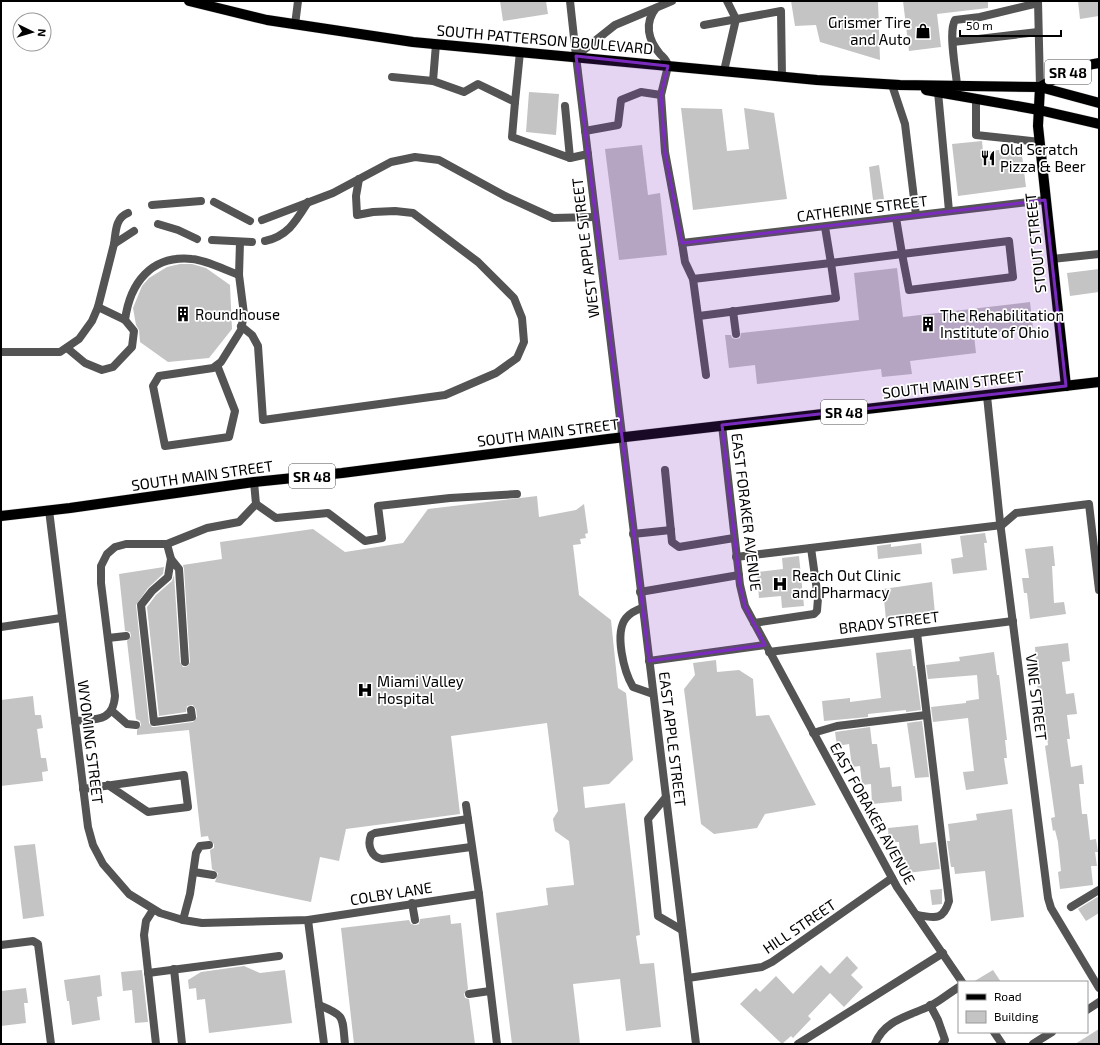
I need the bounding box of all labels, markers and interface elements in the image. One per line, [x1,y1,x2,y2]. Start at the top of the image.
north arrow [12,12,52,52]
scale bar [960,12,1061,38]
place label: Grismer Tire and Auto [828,13,911,48]
text: 50 m [966,18,993,32]
street label: SOUTH PATTERSON BOULEVARD [436,21,654,57]
shop icon: Grismer Tire and Auto [914,22,932,40]
text: N [36,28,49,37]
road number: SR 48 [1045,60,1091,84]
place label: Old Scratch Pizza & Beer [1000,140,1086,175]
restaurant icon: Old Scratch Pizza & Beer [979,149,997,167]
street label: WEST APPLE STREET [567,177,603,319]
street label: CATHERINE STREET [796,191,929,225]
street label: STOUT STREET [1021,192,1049,294]
building icon: Roundhouse [174,305,192,323]
place label: Roundhouse [195,305,280,323]
place label: The Rehabilitation Institute of Ohio [940,306,1064,341]
building icon: The Rehabilitation Institute of Ohio [919,315,937,333]
street label: SOUTH MAIN STREET [881,366,1025,402]
road number: SR 48 [821,400,867,424]
street label: SOUTH MAIN STREET [476,414,620,450]
street label: EAST FORAKER AVENUE [728,432,766,592]
street label: SOUTH MAIN STREET [130,456,274,494]
road number: SR 48 [289,464,335,488]
place label: Reach Out Clinic and Pharmacy [792,566,901,601]
hospital icon: Reach Out Clinic and Pharmacy [771,575,789,593]
street label: BRADY STREET [838,607,941,637]
street label: VINE STREET [1023,653,1051,742]
street label: EAST APPLE STREET [656,670,690,808]
place label: Miami Valley Hospital [377,672,464,707]
street label: WYOMING STREET [74,679,108,805]
hospital icon: Miami Valley Hospital [356,681,374,699]
street label: EAST FORAKER AVENUE [827,739,919,887]
street label: COLBY LANE [349,878,433,908]
street label: HILL STREET [759,895,839,957]
legend [958,981,1088,1033]
text: Road [994,989,1022,1003]
text: Building [994,1009,1039,1023]

